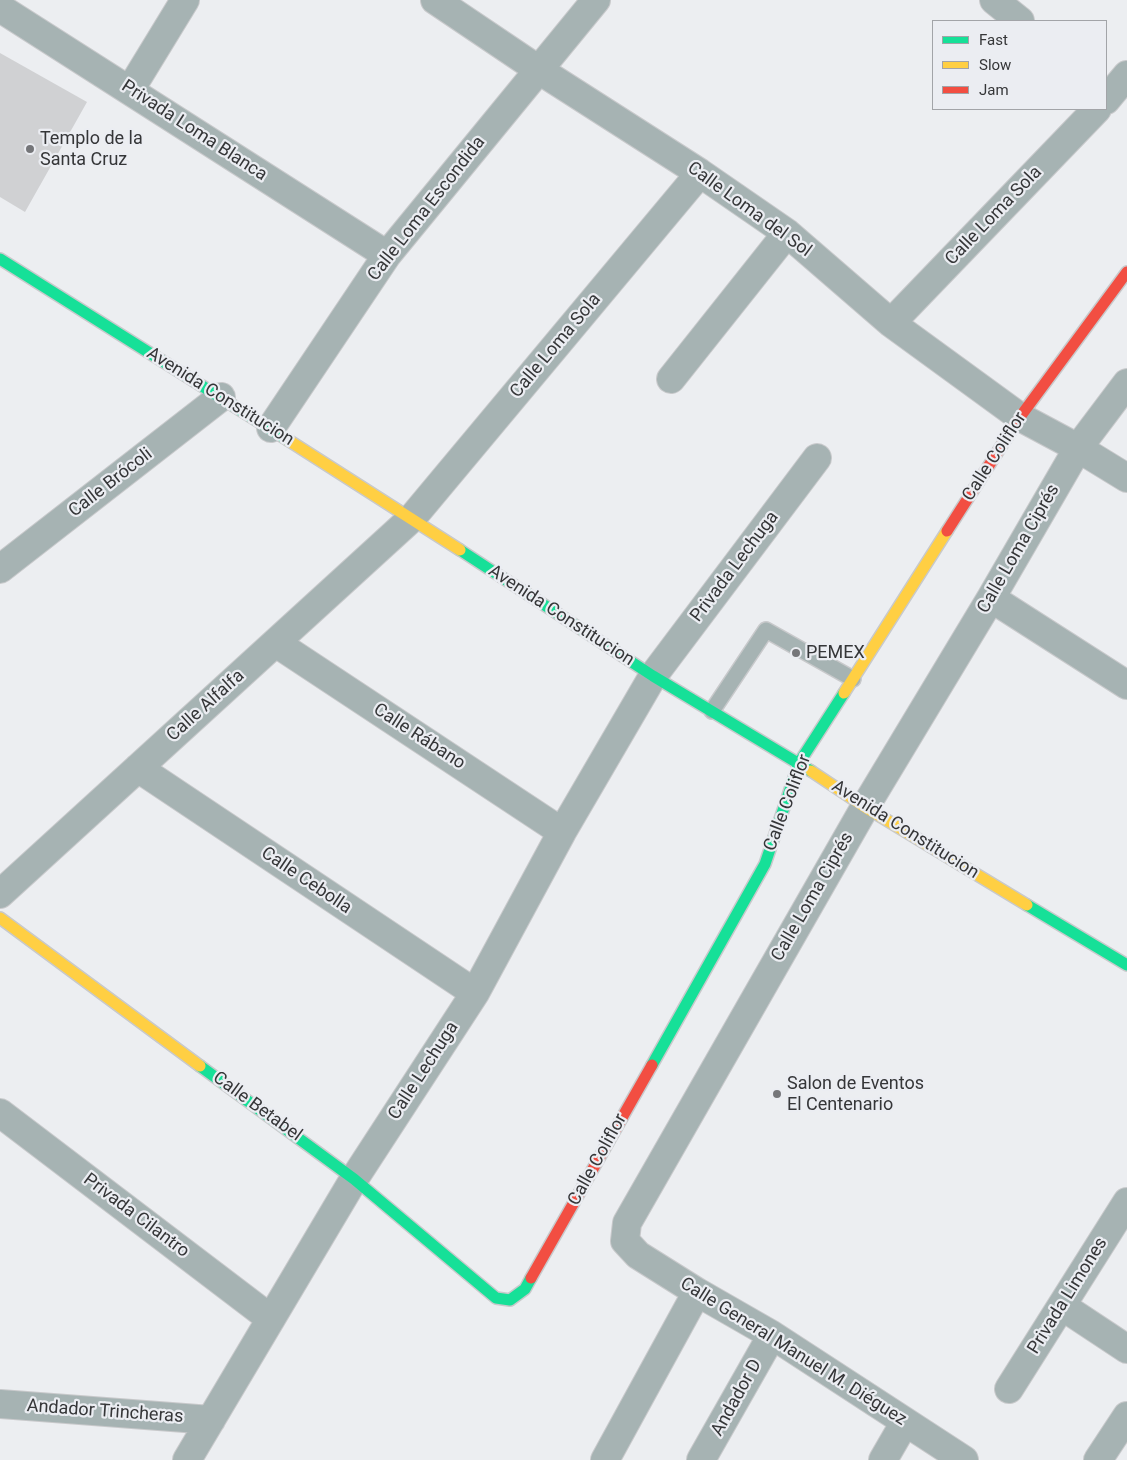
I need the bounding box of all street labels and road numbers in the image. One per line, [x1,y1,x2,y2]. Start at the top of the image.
street label: Privada Loma Blanca [117,76,271,186]
street label: Calle Loma Escondida [364,132,490,286]
street label: Calle Loma del Sol [683,158,815,262]
street label: Calle Loma Sola [941,162,1047,270]
street label: Calle Loma Sola [506,289,606,403]
street label: Avenida Constitucion [142,343,298,451]
street label: Calle Coliflor [958,409,1032,505]
street label: Calle Brócoli [65,444,157,522]
street label: Calle Loma Ciprés [973,481,1065,617]
street label: Privada Lechuga [686,507,784,627]
street label: Avenida Constitucion [484,561,638,671]
street label: Calle Alfalfa [163,666,249,746]
street label: Calle Rábano [369,699,469,775]
street label: Calle Coliflor [760,752,816,854]
street label: Avenida Constitucion [827,776,983,884]
street label: Calle Loma Ciprés [767,829,859,965]
street label: Calle Cebolla [257,843,355,919]
street label: Calle Lechuga [384,1018,464,1124]
street label: Calle Betabel [208,1067,306,1147]
street label: Calle Coliflor [564,1110,632,1210]
street label: Privada Cilantro [79,1169,193,1263]
street label: Privada Limones [1023,1234,1113,1358]
street label: Calle General Manuel M. Diéguez [676,1273,910,1431]
street label: Andador D [707,1356,767,1440]
street label: Andador Trincheras [26,1396,184,1428]

